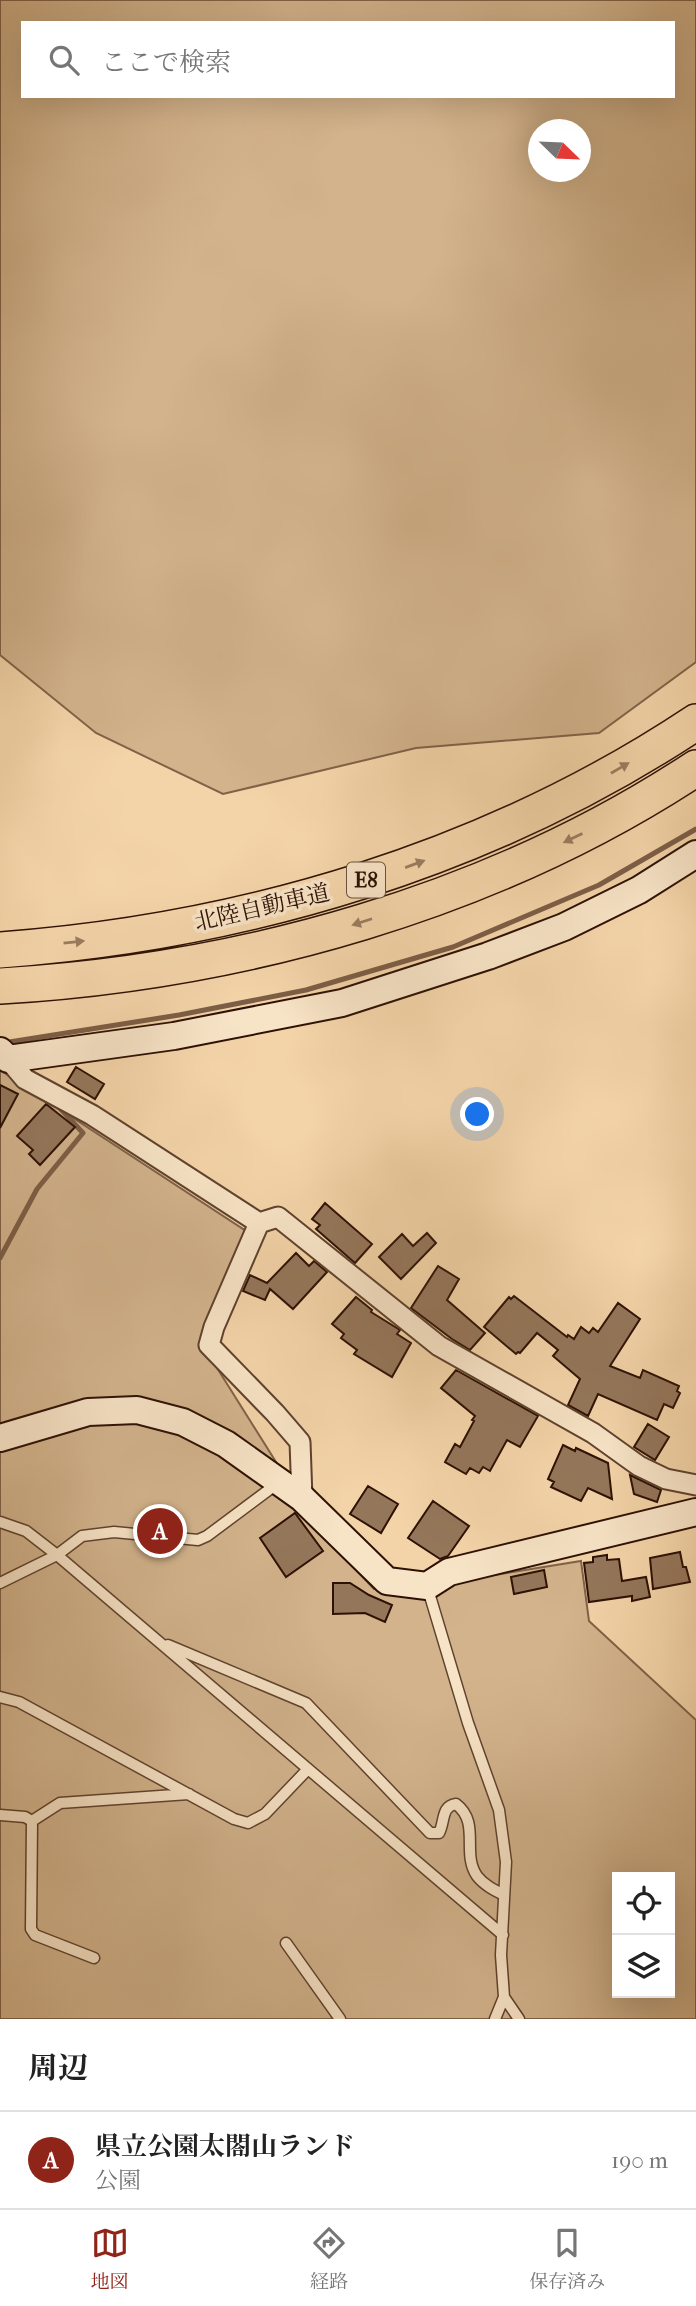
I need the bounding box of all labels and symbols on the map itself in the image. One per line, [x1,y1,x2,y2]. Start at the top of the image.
north arrow [528,119,591,182]
one-way arrow [611,762,630,774]
one-way arrow [562,832,583,843]
one-way arrow [404,858,425,869]
road number: E8 [347,862,385,898]
street label: 北陸自動車道 [192,879,332,936]
one-way arrow [351,917,372,928]
one-way arrow [63,936,85,947]
your location [460,1097,494,1131]
pin: A [137,1505,183,1557]

